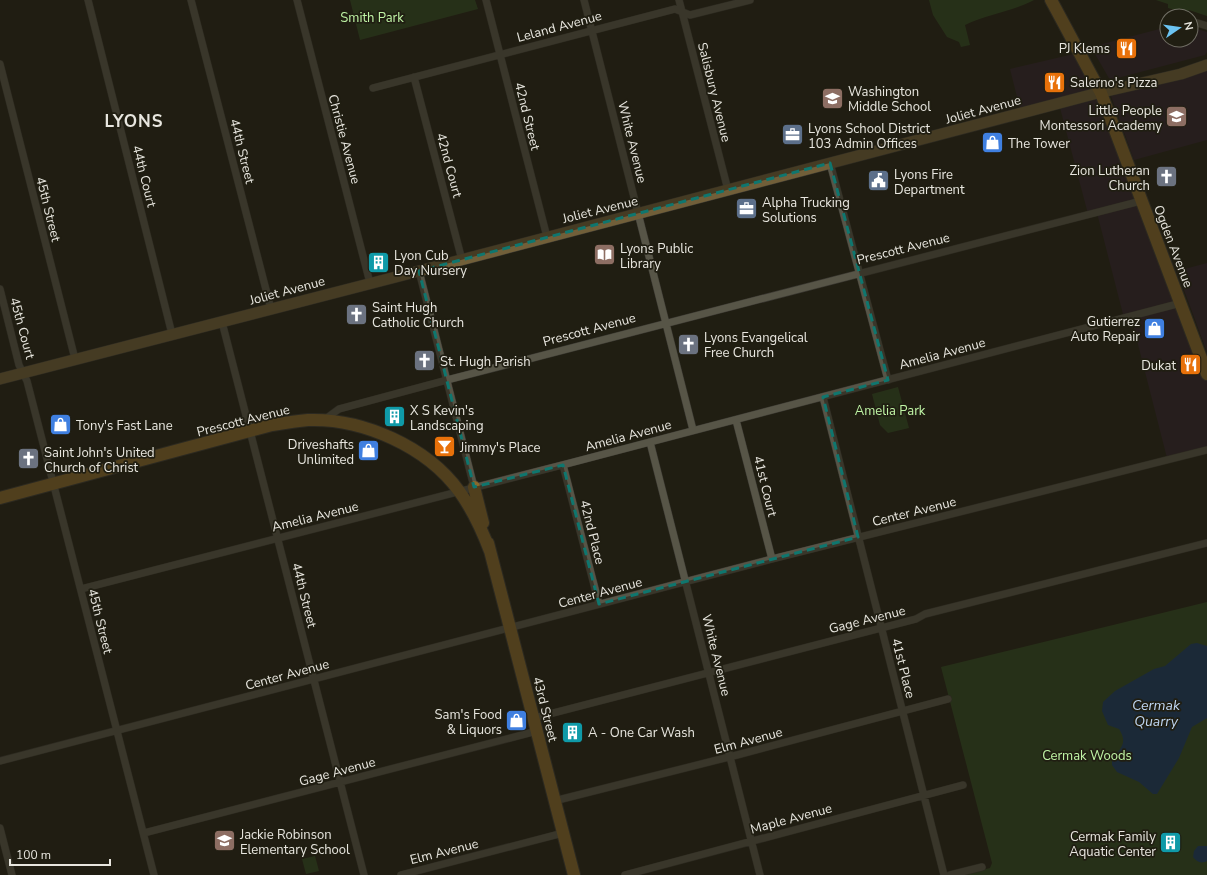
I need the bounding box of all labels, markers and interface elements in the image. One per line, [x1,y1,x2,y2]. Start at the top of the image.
street label: Leland Avenue [515,7,604,47]
north arrow [1159,8,1199,48]
park label: Smith Park [340,9,404,27]
text: N [1180,20,1196,32]
restaurant icon: PJ Klems [1113,35,1139,61]
street label: Salisbury Avenue [693,40,735,144]
place label: PJ Klems [1059,40,1110,58]
restaurant icon: Salerno's Pizza [1042,69,1068,95]
place label: Salerno's Pizza [1070,74,1157,92]
street label: 42nd Street [510,80,544,153]
place label: Washington Middle School [848,83,931,116]
school or university icon: Washington Middle School [820,85,846,111]
street label: Joliet Avenue [943,91,1023,129]
street label: Christie Avenue [323,92,365,186]
street label: White Avenue [613,99,651,185]
place label: Little People Montessori Academy [1040,102,1162,135]
school or university icon: Little People Montessori Academy [1164,104,1190,130]
district label: LYONS [104,110,164,133]
street label: 44th Street [225,117,259,186]
place label: Lyons School District 103 Admin Offices [808,120,930,153]
office icon: Lyons School District 103 Admin Offices [779,122,805,148]
shop icon: The Tower [979,130,1005,156]
street label: 42nd Court [432,131,466,200]
place label: The Tower [1008,135,1070,153]
street label: 44th Court [128,143,161,210]
place label: Zion Lutheran Church [1069,162,1150,195]
church icon: Zion Lutheran Church [1153,164,1179,190]
place label: Lyons Fire Department [894,166,965,199]
public building icon: Lyons Fire Department [865,168,891,194]
street label: 45th Street [31,175,65,244]
street label: Joliet Avenue [560,192,640,228]
place label: Alpha Trucking Solutions [762,194,850,227]
office icon: Alpha Trucking Solutions [733,196,759,222]
street label: Ogden Avenue [1149,202,1197,290]
street label: Prescott Avenue [855,229,952,269]
place label: Lyons Public Library [620,240,693,273]
library icon: Lyons Public Library [591,242,617,268]
place label: Lyon Cub Day Nursery [394,247,467,280]
building icon: Lyon Cub Day Nursery [365,249,391,275]
street label: Joliet Avenue [247,272,327,310]
street label: 45th Court [5,295,39,362]
place label: Saint Hugh Catholic Church [372,299,464,332]
church icon: Saint Hugh Catholic Church [343,301,369,327]
street label: Prescott Avenue [541,309,638,351]
place label: Gutierrez Auto Repair [1071,313,1140,346]
shop icon: Gutierrez Auto Repair [1142,315,1168,341]
place label: Lyons Evangelical Free Church [704,329,808,362]
church icon: Lyons Evangelical Free Church [675,331,701,357]
street label: Amelia Avenue [897,334,988,374]
church icon: St. Hugh Parish [411,348,437,374]
restaurant icon: Dukat [1178,352,1204,378]
place label: St. Hugh Parish [440,353,531,371]
place label: Dukat [1141,357,1176,375]
street label: Prescott Avenue [195,401,292,441]
place label: X S Kevin's Landscaping [410,402,484,435]
park label: Amelia Park [855,402,926,420]
building icon: X S Kevin's Landscaping [381,404,407,430]
shop icon: Tony's Fast Lane [48,412,74,438]
street label: Amelia Avenue [583,416,674,456]
place label: Tony's Fast Lane [76,417,173,435]
bar icon: Jimmy's Place [432,434,458,460]
place label: Driveshafts Unlimited [288,436,354,469]
shop icon: Driveshafts Unlimited [356,438,382,464]
place label: Jimmy's Place [459,439,540,457]
place label: Saint John's United Church of Christ [44,444,155,477]
church icon: Saint John's United Church of Christ [16,446,42,472]
street label: 41st Court [749,454,781,519]
street label: Center Avenue [870,493,958,531]
street label: Amelia Avenue [270,497,361,536]
street label: 42nd Place [575,498,609,566]
street label: 44th Street [287,561,321,630]
street label: Center Avenue [556,573,644,613]
street label: 45th Street [83,587,117,656]
street label: Gage Avenue [827,602,908,638]
street label: White Avenue [697,612,735,698]
street label: 41st Place [887,636,919,700]
street label: Center Avenue [243,655,331,695]
street label: 43rd Street [528,675,562,744]
water label: Cermak Quarry [1132,696,1181,731]
place label: Sam's Food & Liquors [435,706,502,739]
shop icon: Sam's Food & Liquors [504,708,530,734]
building icon: A - One Car Wash [560,719,586,745]
street label: Elm Avenue [712,723,785,759]
place label: A - One Car Wash [588,724,695,742]
park label: Cermak Woods [1042,747,1132,765]
street label: Gage Avenue [297,753,378,791]
street label: Maple Avenue [748,799,834,839]
place label: Jackie Robinson Elementary School [239,826,350,859]
school or university icon: Jackie Robinson Elementary School [211,828,237,854]
place label: Cermak Family Aquatic Center [1069,828,1156,861]
building icon: Cermak Family Aquatic Center [1158,830,1184,856]
street label: Elm Avenue [408,835,481,869]
scale bar [10,841,110,867]
text: 100 m [16,847,51,863]

